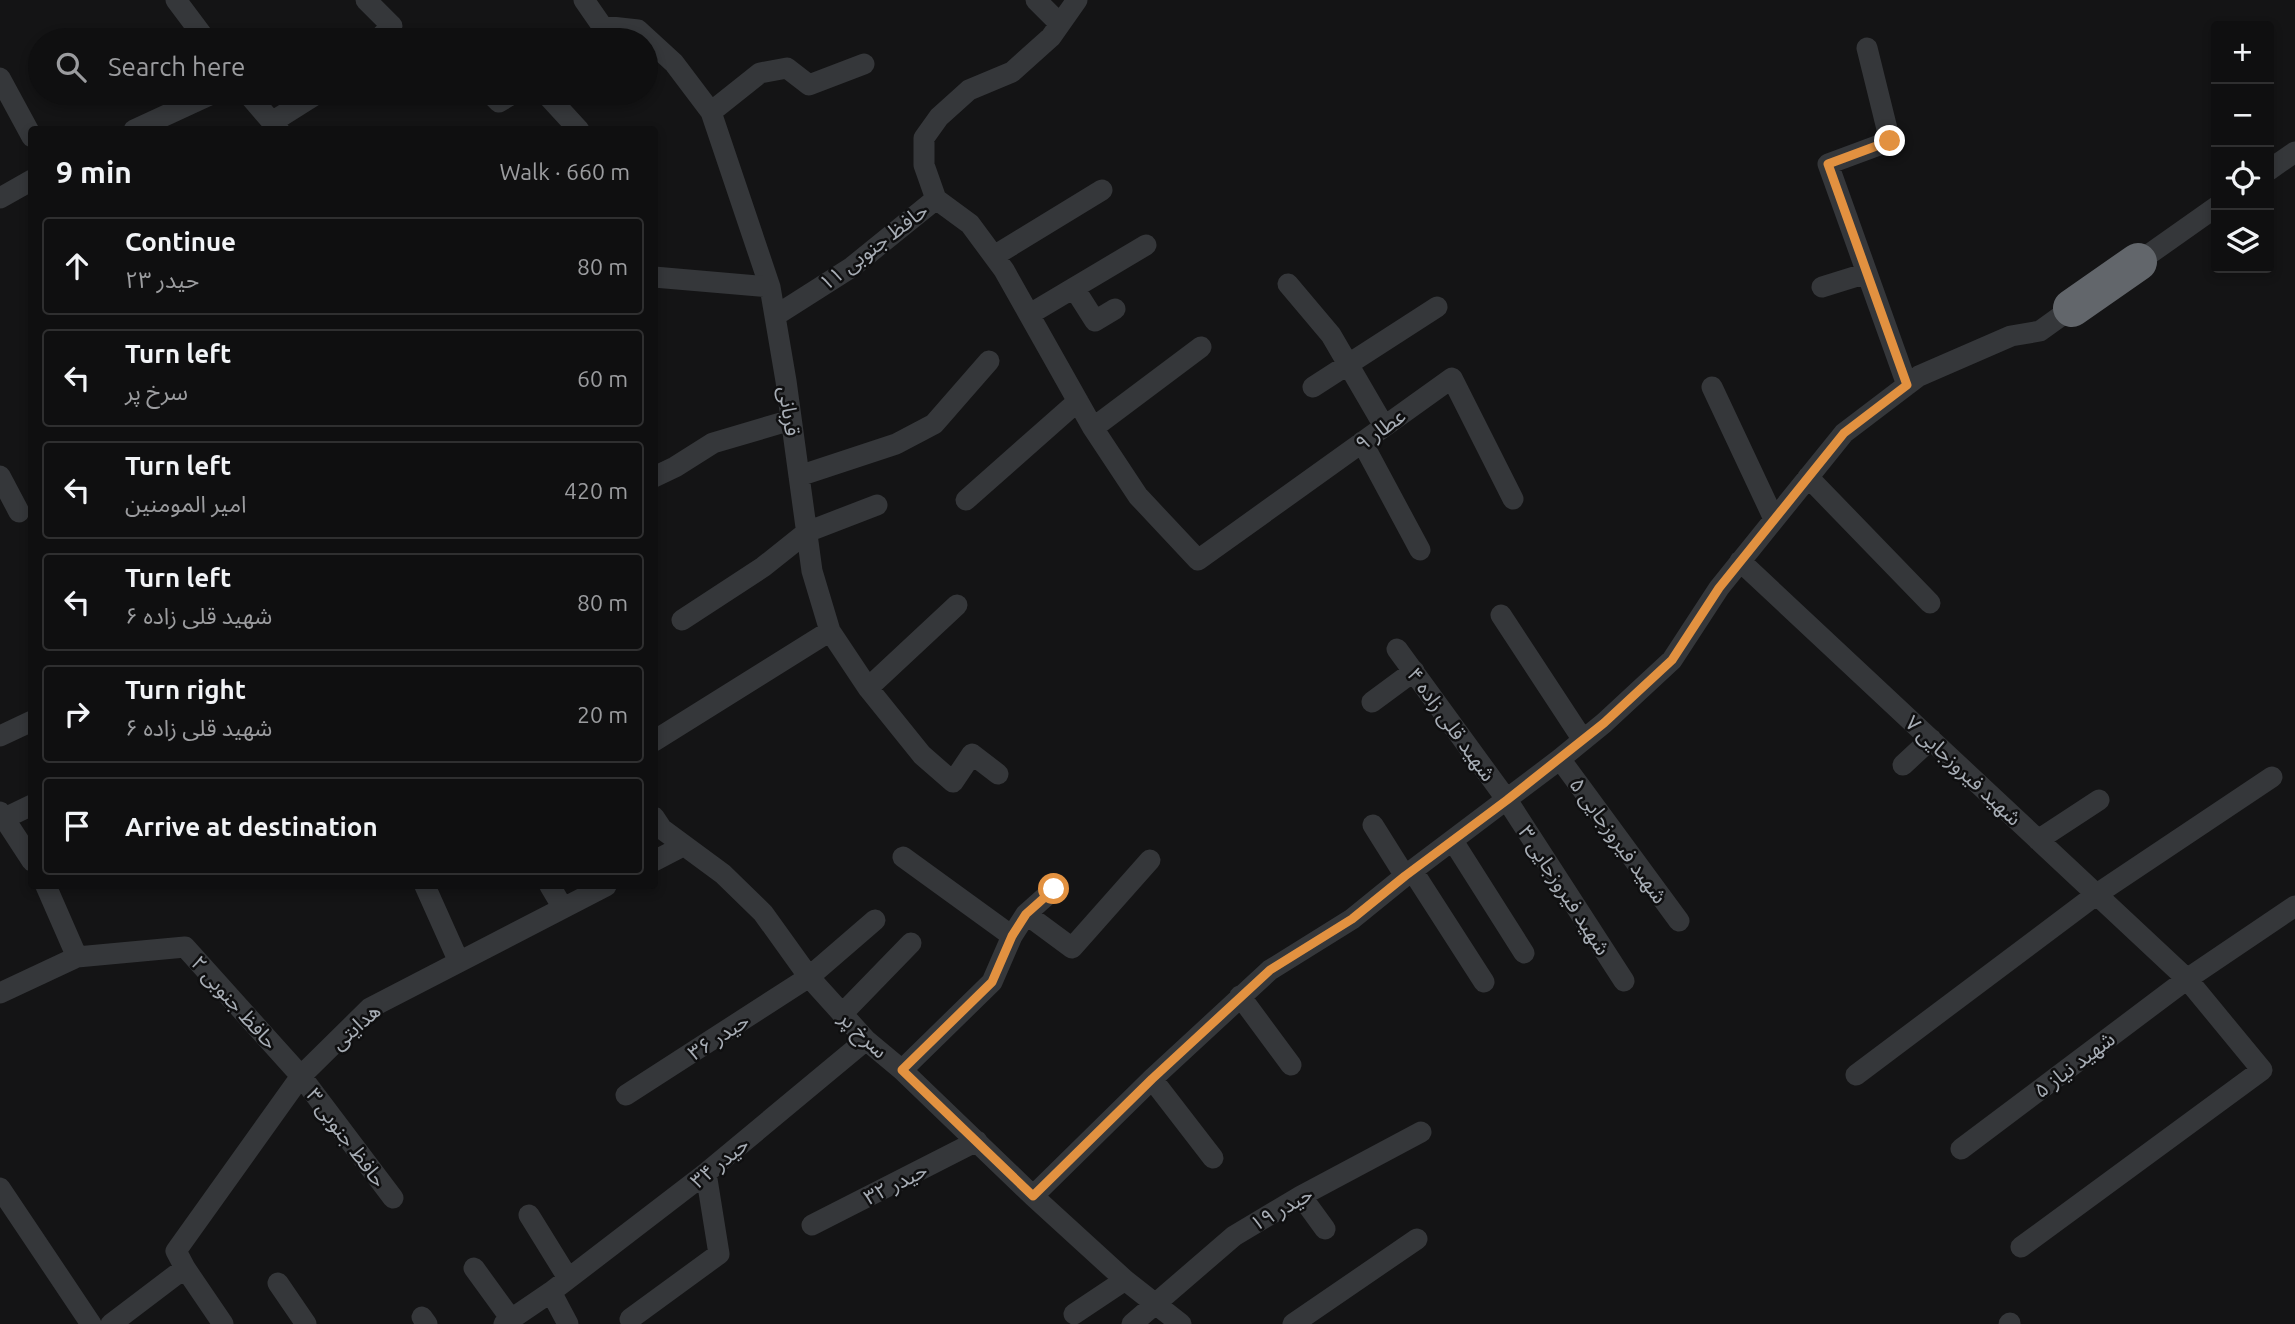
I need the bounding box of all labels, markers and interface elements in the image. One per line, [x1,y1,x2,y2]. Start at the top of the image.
map controls [2211,21,2274,273]
button: + [2211,21,2274,84]
search box [28,28,658,105]
icon: search [52,48,90,86]
text: Search here [108,52,245,81]
button: − [2211,84,2274,147]
route end [1874,125,1905,156]
button: locate [2211,147,2274,210]
text: 9 min [56,155,132,189]
text: Walk · 660 m [499,159,630,184]
street label: حافظ جنوبی ۱۱ [814,197,933,295]
button: layers [2211,210,2274,273]
text: Continue [125,227,236,256]
icon: ahead [58,247,96,285]
text: 80 m [577,254,628,279]
text: حیدر ۲۳ [125,267,199,292]
text: Turn left [125,339,231,368]
icon: left [58,359,96,397]
text: 60 m [577,366,628,391]
text: سرخ پر [125,379,188,404]
street label: قربانی [774,385,805,438]
street label: عطار ۹ [1350,403,1410,456]
text: Turn left [125,451,231,480]
icon: left [58,471,96,509]
text: 420 m [564,478,628,503]
text: امیر المومنین [125,491,246,516]
text: Turn left [125,563,231,592]
icon: left [58,583,96,621]
text: 80 m [577,590,628,615]
text: شهید قلی زاده ۶ [125,603,272,628]
street label: شهید قلی زاده ۴ [1402,663,1501,786]
text: Turn right [125,675,246,704]
icon: right [58,695,96,733]
text: 20 m [577,702,628,727]
street label: شهید فیروزجایی ۷ [1900,710,2027,831]
text: شهید قلی زاده ۶ [125,715,272,740]
street label: شهید فیروزجایی ۵ [1564,772,1673,908]
icon: arrive [58,807,96,845]
text: Arrive at destination [125,812,378,841]
street label: شهید فیروزجایی ۳ [1513,821,1616,960]
route start [1038,873,1069,904]
street label: حافظ جنوبی ۲ [186,950,283,1054]
street label: هدایتی [325,998,385,1055]
street label: سرخ پر [831,1005,893,1066]
street label: حیدر ۳۶ [683,1007,754,1065]
street label: شهید نیاز ۵ [2029,1026,2120,1103]
street label: حافظ جنوبی ۳ [301,1083,392,1192]
street label: حیدر ۳۴ [685,1131,754,1193]
street label: حیدر ۳۲ [859,1157,931,1210]
street label: حیدر ۱۹ [1246,1181,1317,1236]

